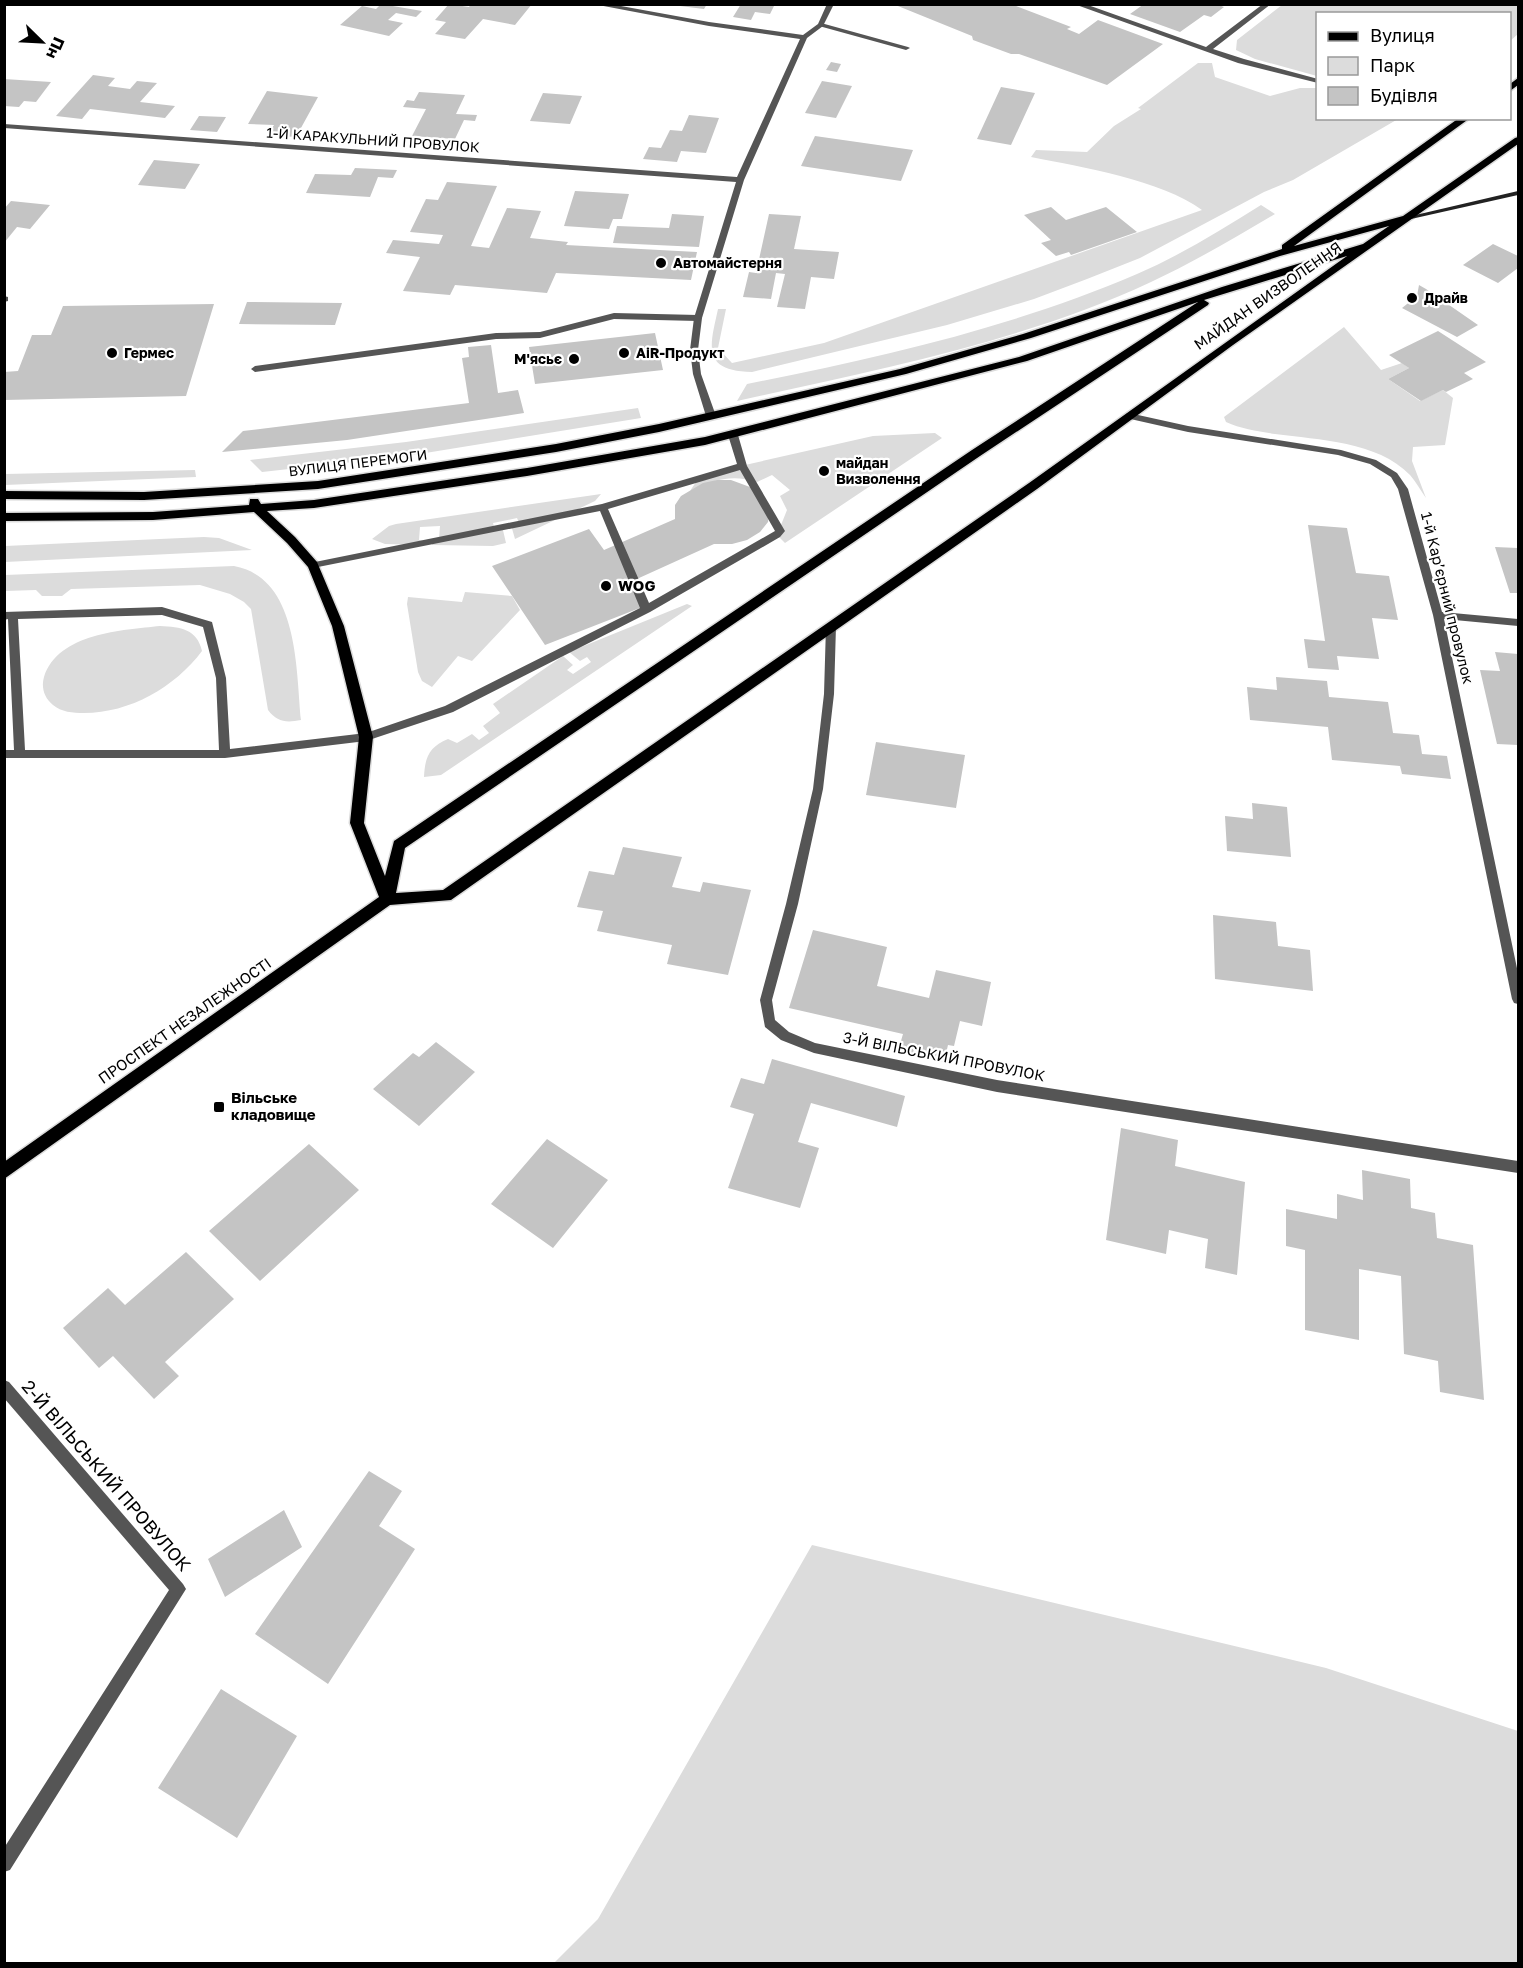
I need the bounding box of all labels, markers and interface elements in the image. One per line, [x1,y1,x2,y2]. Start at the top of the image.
north arrow [12,12,72,72]
legend [1316,12,1511,120]
text: Вулиця [1370,24,1435,46]
text: Пн [42,34,69,62]
text: Парк [1370,54,1415,76]
text: Будівля [1370,84,1438,106]
street label: 1-Й КАРАКУЛЬНИЙ ПРОВУЛОК [266,124,480,155]
street label: МАЙДАН ВИЗВОЛЕННЯ [1190,237,1345,353]
place label: Автомайстерня [673,254,782,271]
marker: Автомайстерня [654,256,668,270]
place label: Драйв [1424,289,1468,306]
marker: Драйв [1405,291,1419,305]
place label: Гермес [124,344,174,361]
place label: AiR-Продукт [636,344,725,361]
marker: Гермес [105,346,119,360]
marker: AiR-Продукт [617,346,631,360]
place label: М'ясьє [514,350,562,367]
marker: М'ясьє [567,352,581,366]
street label: ВУЛИЦЯ ПЕРЕМОГИ [288,446,428,479]
place label: майдан Визволення [836,454,920,487]
marker: майдан Визволення [817,464,831,478]
street label: 1-й Карʼєрний провулок [1418,510,1478,686]
place label: WOG [618,576,655,594]
marker: WOG [599,579,613,593]
street label: ПРОСПЕКТ НЕЗАЛЕЖНОСТІ [94,953,274,1087]
street label: 3-Й ВІЛЬСЬКИЙ ПРОВУЛОК [842,1028,1047,1085]
place label: Вільське кладовище [231,1088,316,1123]
marker: Вільське кладовище [212,1100,226,1114]
street label: 2-Й ВІЛЬСЬКИЙ ПРОВУЛОК [18,1375,196,1576]

